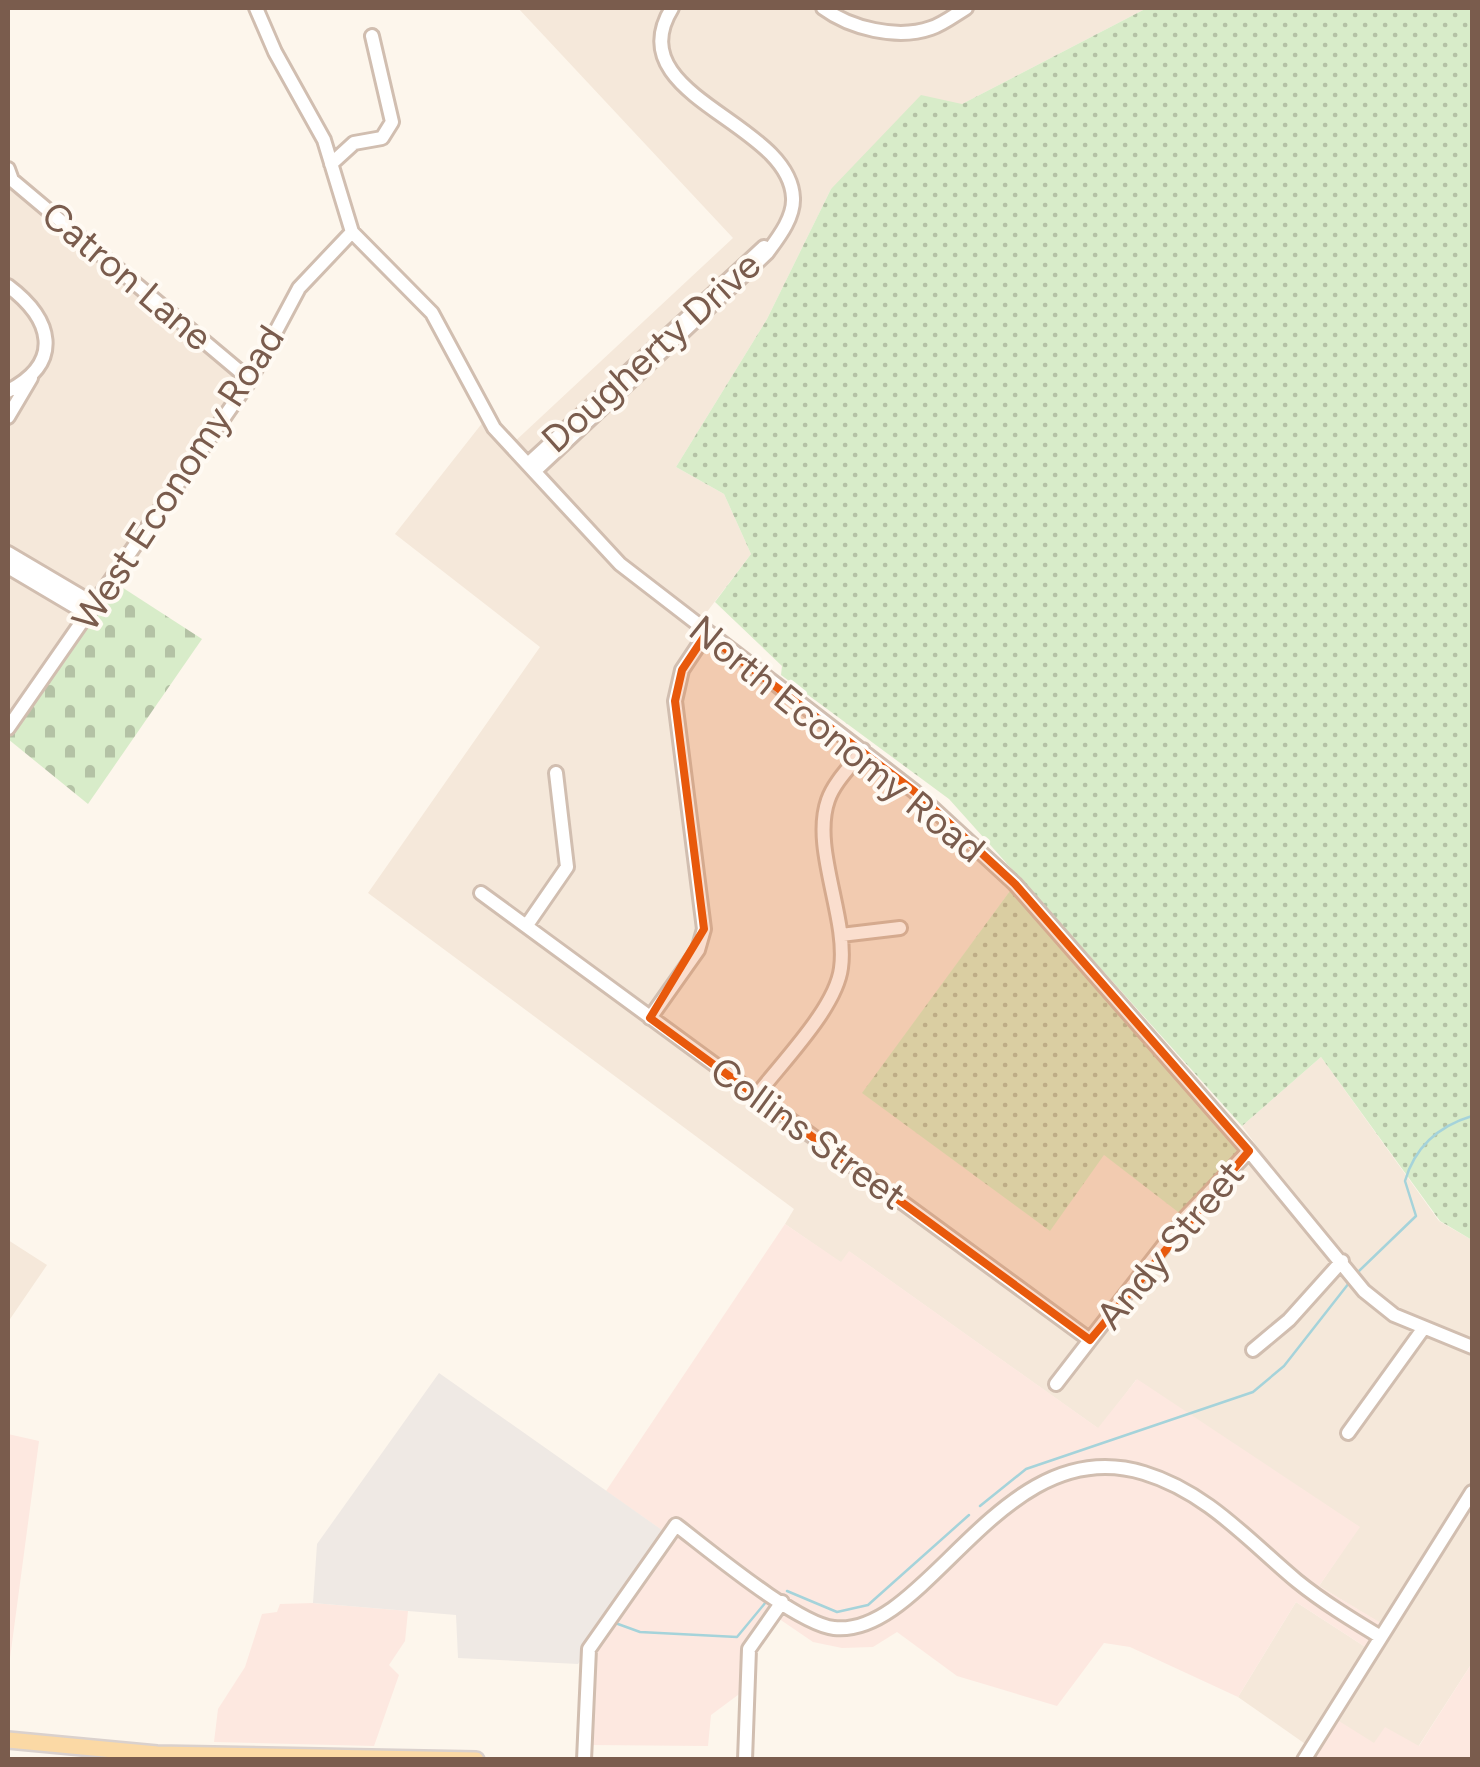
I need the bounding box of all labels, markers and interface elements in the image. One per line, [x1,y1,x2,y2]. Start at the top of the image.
street label: Catron Lane [33,192,221,360]
street label: Dougherty Drive [532,242,770,462]
street label: West Economy Road [62,317,294,639]
street label: North Economy Road [680,606,994,872]
street label: Collins Street [702,1047,914,1219]
street label: Andy Street [1087,1152,1253,1338]

